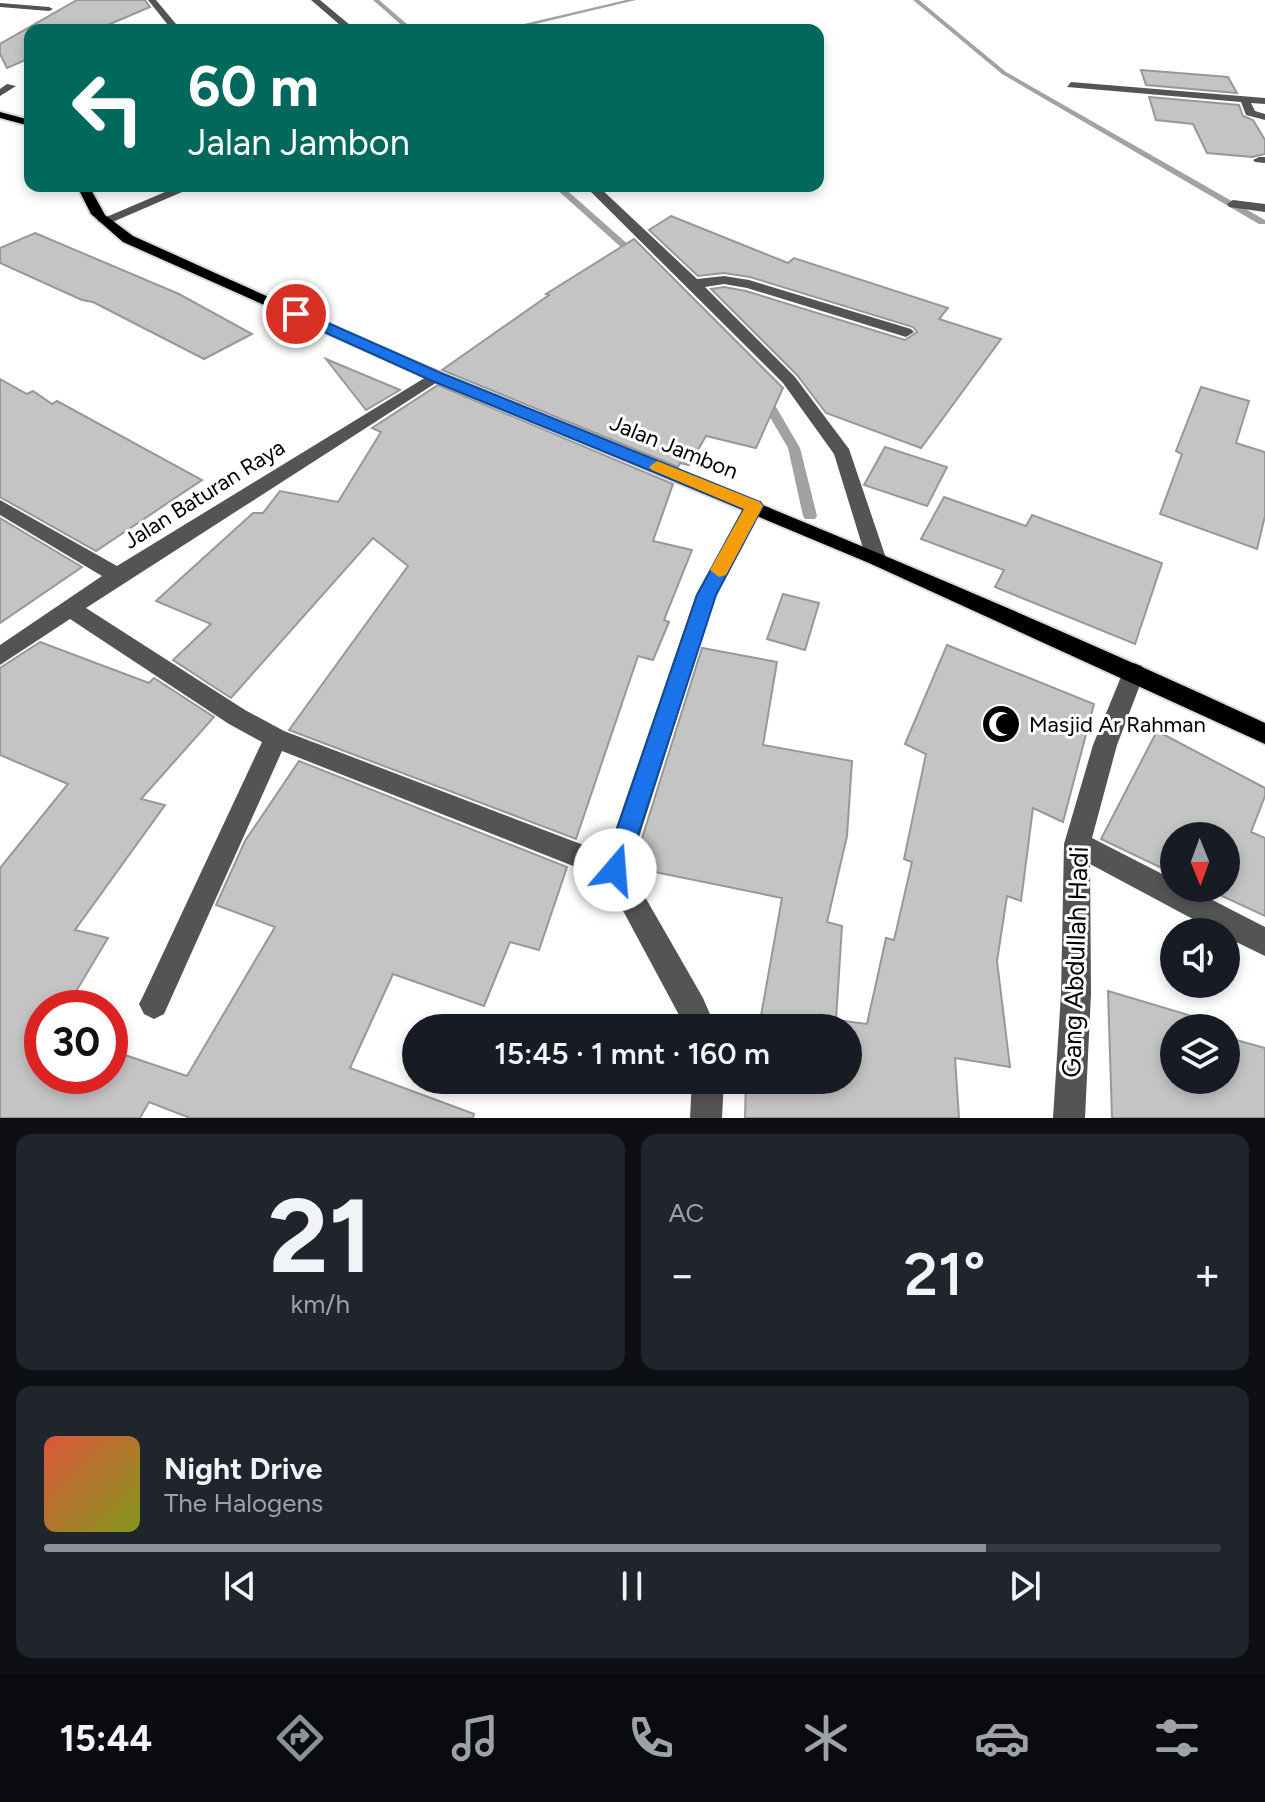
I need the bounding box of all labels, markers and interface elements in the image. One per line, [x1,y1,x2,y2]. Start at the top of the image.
text: 60 m [188,53,319,120]
icon: left [56,56,160,160]
text: Jalan Jambon [188,121,410,164]
pin [262,280,330,348]
icon: arrive [274,292,318,336]
street label: Jalan Jambon [606,409,742,485]
street label: Jalan Baturan Raya [118,433,290,555]
mosque icon: Masjid Ar Rahman [980,703,1022,745]
place label: Masjid Ar Rahman [1029,711,1206,738]
north arrow [1160,822,1240,902]
map controls [1160,822,1240,1094]
position arrow [573,828,657,912]
street label: Gang Abdullah Hadi [1055,846,1095,1078]
button: sound [1160,918,1240,998]
speed limit sign: 30 [24,990,128,1094]
button: layers [1160,1014,1240,1094]
text: 15:45 · 1 mnt · 160 m [494,1035,770,1072]
text: 21 [268,1173,372,1298]
text: AC [669,1197,704,1229]
text: 21° [904,1238,986,1310]
text: − [669,1248,696,1301]
text: + [1194,1248,1221,1301]
text: km/h [291,1288,350,1320]
text: Night Drive [164,1450,322,1487]
text: The Halogens [164,1487,323,1519]
icon: previous [218,1564,262,1608]
icon: pause [610,1564,654,1608]
icon: next [1003,1564,1047,1608]
icon: directions [272,1710,328,1766]
icon: music [447,1710,503,1766]
icon: phone [623,1710,679,1766]
icon: climate [798,1710,854,1766]
icon: car [974,1710,1030,1766]
icon: filters [1149,1710,1205,1766]
text: 15:44 [60,1717,152,1760]

